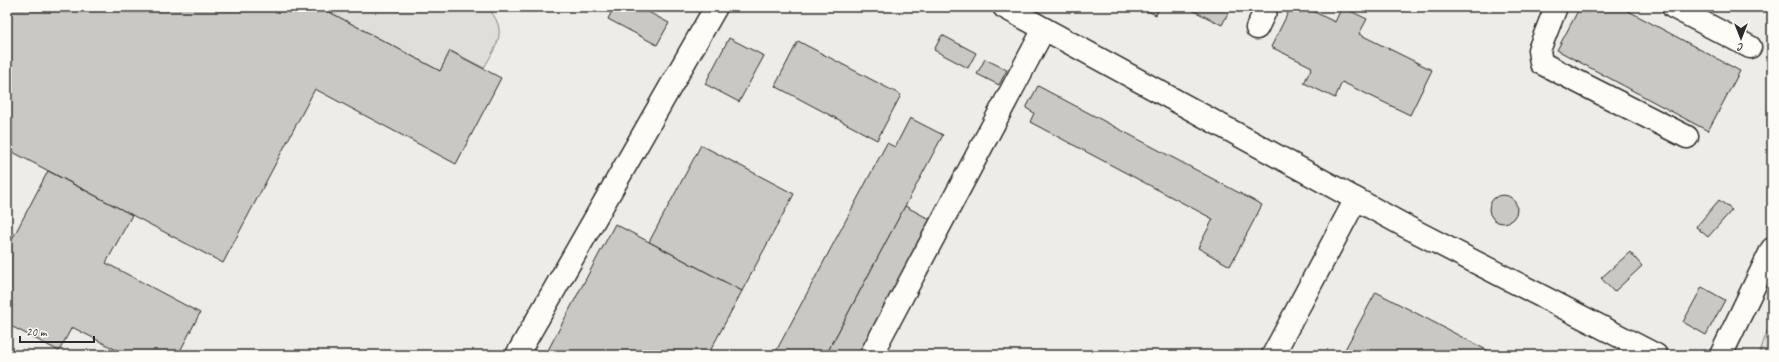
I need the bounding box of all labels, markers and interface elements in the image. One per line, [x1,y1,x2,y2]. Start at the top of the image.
north arrow [1721,18,1761,58]
text: С [1737,41,1744,55]
scale bar [20,318,94,344]
text: 20 m [26,324,48,340]

